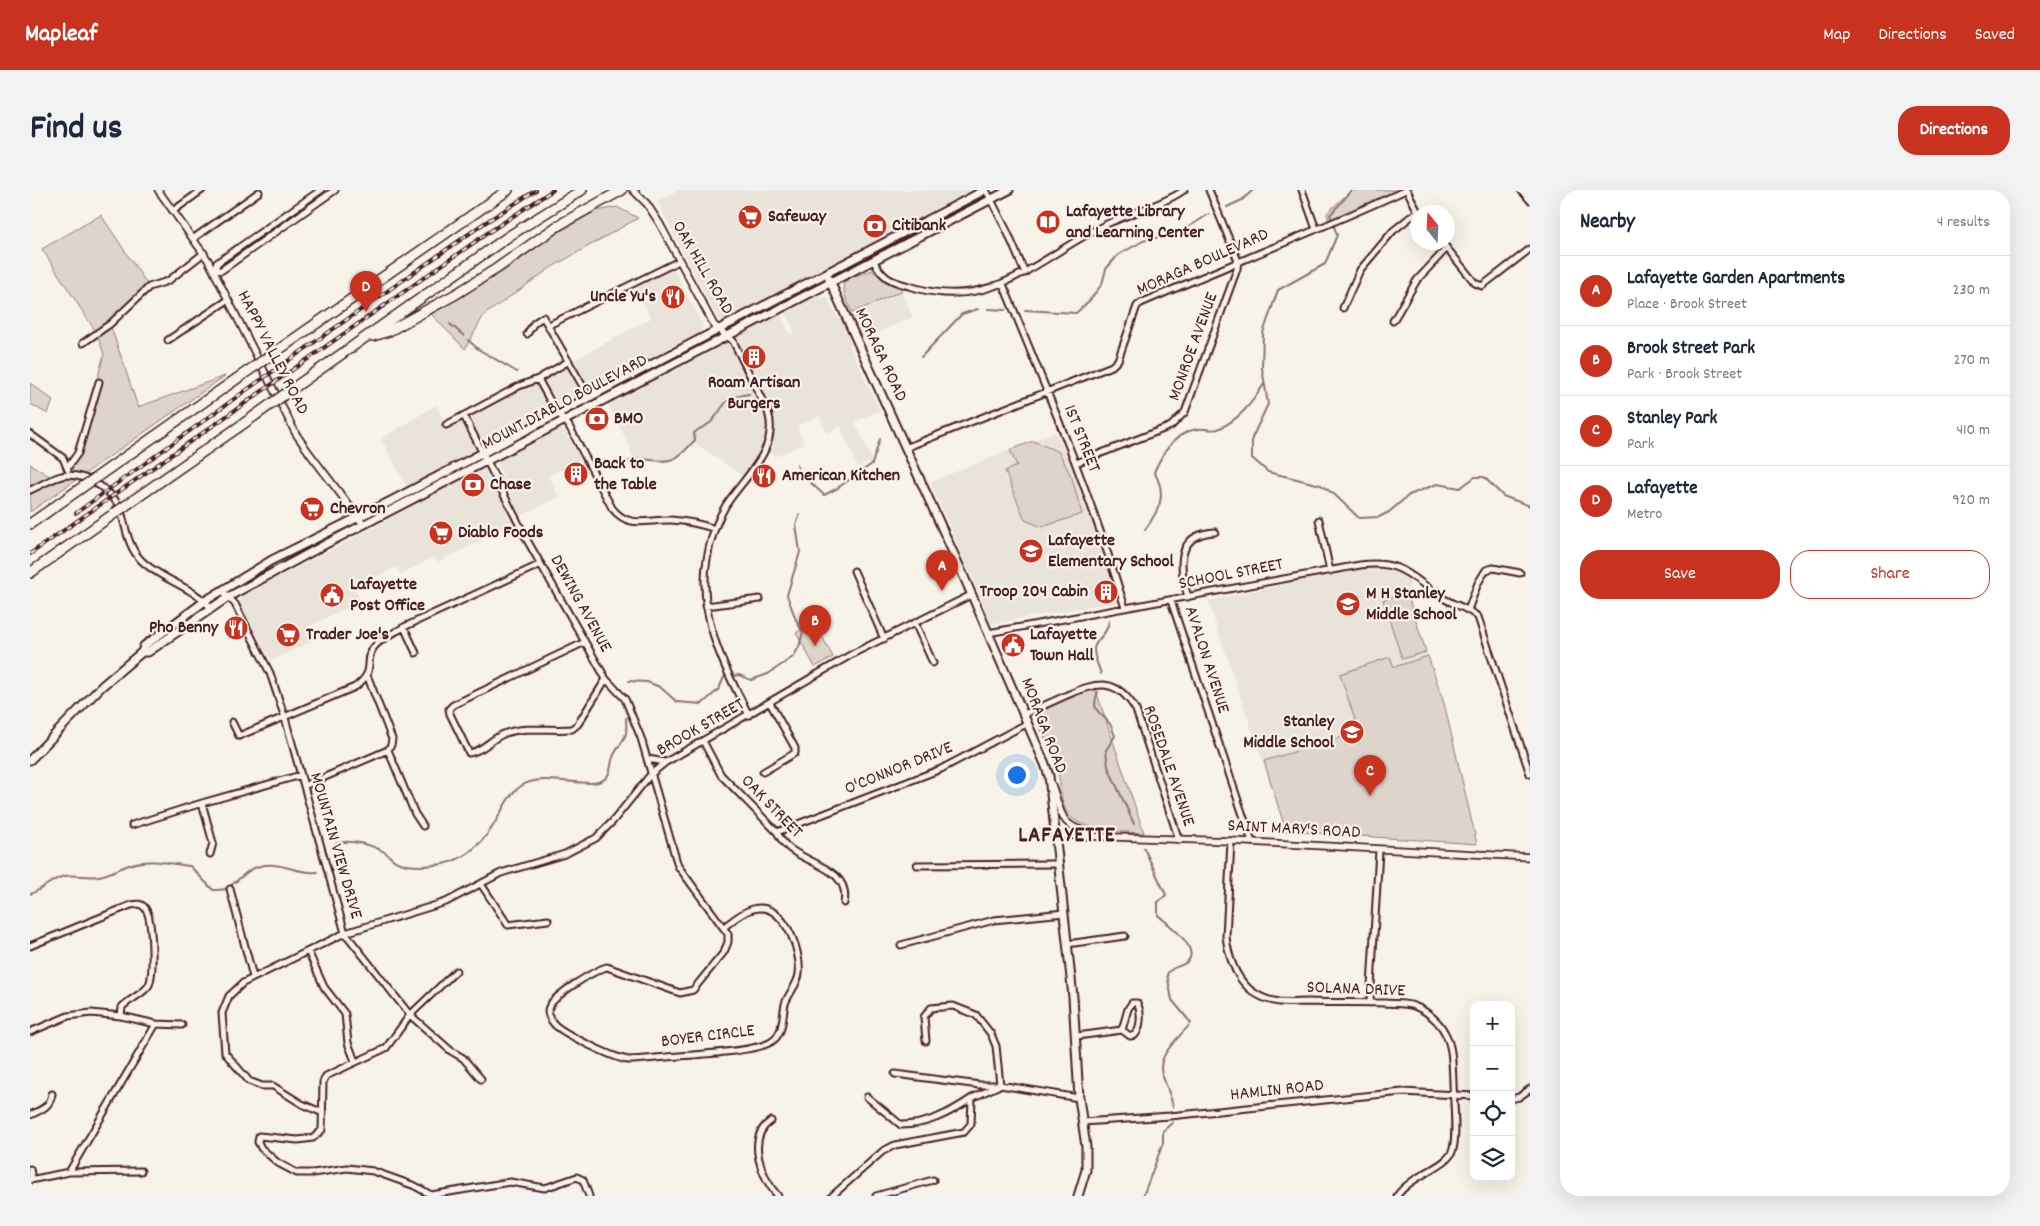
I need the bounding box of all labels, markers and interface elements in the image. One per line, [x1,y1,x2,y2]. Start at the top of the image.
text: Mapleaf [25,18,97,52]
text: Map [1823,23,1850,48]
text: Directions [1878,23,1947,48]
text: Saved [1975,23,2015,48]
text: Find us [30,105,122,155]
button: Directions [1898,106,2010,155]
place label: Lafayette Library and Learning Center [1066,200,1204,246]
supermarket icon: Safeway [737,204,763,230]
place label: Safeway [768,205,827,230]
north arrow [1410,205,1455,250]
text: Nearby [1580,208,1635,238]
library icon: Lafayette Library and Learning Center [1035,209,1061,235]
text: 4 results [1937,211,1990,234]
bank icon: Citibank [862,213,888,239]
place label: Citibank [892,214,947,239]
street label: OAK HILL ROAD [665,217,739,319]
street label: MORAGA BOULEVARD [1133,223,1273,303]
text: Lafayette Garden Apartments [1627,266,1845,293]
pin: D [350,271,382,312]
text: A [1592,279,1600,302]
text: 230 m [1953,279,1990,302]
restaurant icon: Uncle Yu's [660,284,686,310]
place label: Uncle Yu's [590,285,656,310]
street label: HAPPY VALLEY ROAD [230,287,314,419]
street label: MONROE AVENUE [1163,289,1225,405]
text: Place · Brook Street [1627,293,1747,316]
street label: MORAGA ROAD [847,304,913,406]
text: Brook Street Park [1627,336,1755,363]
building icon: Roam Artisan Burgers [741,344,767,370]
street label: MOUNT DIABLO BOULEVARD [478,349,652,457]
text: B [1592,349,1600,372]
text: 270 m [1954,349,1990,372]
text: Park · Brook Street [1627,363,1742,386]
place label: Roam Artisan Burgers [708,371,800,417]
street label: 1ST STREET [1056,402,1106,476]
bank icon: BMO [584,406,610,432]
text: Stanley Park [1627,406,1717,433]
place label: BMO [614,407,643,432]
text: C [1592,419,1600,442]
text: 410 m [1956,419,1990,442]
text: Park [1627,433,1654,456]
place label: Back to the Table [594,452,657,498]
building icon: Back to the Table [563,461,589,487]
restaurant icon: American Kitchen [751,463,777,489]
place label: American Kitchen [782,464,900,489]
bank icon: Chase [460,472,486,498]
place label: Chase [490,473,531,498]
text: Lafayette [1627,476,1698,503]
text: D [1592,489,1600,512]
text: 920 m [1952,489,1990,512]
supermarket icon: Chevron [299,496,325,522]
place label: Chevron [330,497,386,522]
text: Metro [1627,503,1662,526]
supermarket icon: Diablo Foods [428,520,454,546]
place label: Diablo Foods [458,521,544,546]
place label: Lafayette Elementary School [1048,529,1175,575]
school or university icon: Lafayette Elementary School [1018,538,1044,564]
pin: A [926,550,958,591]
button: Save [1580,550,1780,599]
button: Share [1790,550,1990,599]
street label: DEWING AVENUE [543,551,617,657]
street label: SCHOOL STREET [1177,553,1285,597]
place label: Lafayette Post Office [350,573,425,619]
building icon: Troop 204 Cabin [1093,579,1119,605]
place label: Troop 204 Cabin [980,580,1088,605]
public building icon: Lafayette Post Office [319,582,345,608]
place label: M H Stanley Middle School [1366,582,1457,628]
school or university icon: M H Stanley Middle School [1335,591,1361,617]
street label: AVALON AVENUE [1177,603,1235,717]
pin: B [799,605,831,646]
restaurant icon: Pho Benny [223,615,249,641]
place label: Pho Benny [149,616,219,641]
supermarket icon: Trader Joe's [275,622,301,648]
place label: Trader Joe's [306,623,390,648]
place label: Lafayette Town Hall [1030,623,1097,669]
public building icon: Lafayette Town Hall [1000,632,1026,658]
street label: MORAGA ROAD [1013,674,1073,778]
street label: BROOK STREET [652,693,750,763]
street label: ROSEDALE AVENUE [1136,702,1200,830]
place label: Stanley Middle School [1243,710,1335,756]
school or university icon: Stanley Middle School [1339,719,1365,745]
street label: O'CONNOR DRIVE [841,736,957,802]
pin: C [1354,755,1386,796]
your location [1004,762,1030,788]
street label: MOUNTAIN VIEW DRIVE [302,770,368,922]
street label: OAK STREET [734,770,808,844]
street label: SAINT MARY'S ROAD [1227,814,1361,846]
district label: LAFAYETTE [1018,821,1116,852]
street label: SOLANA DRIVE [1306,976,1406,1004]
map controls [1470,1001,1515,1181]
button: + [1470,1001,1515,1046]
street label: BOYER CIRCLE [660,1019,756,1055]
button: − [1470,1046,1515,1091]
street label: HAMLIN ROAD [1229,1074,1325,1108]
button: locate [1470,1091,1515,1136]
button: layers [1470,1136,1515,1181]

